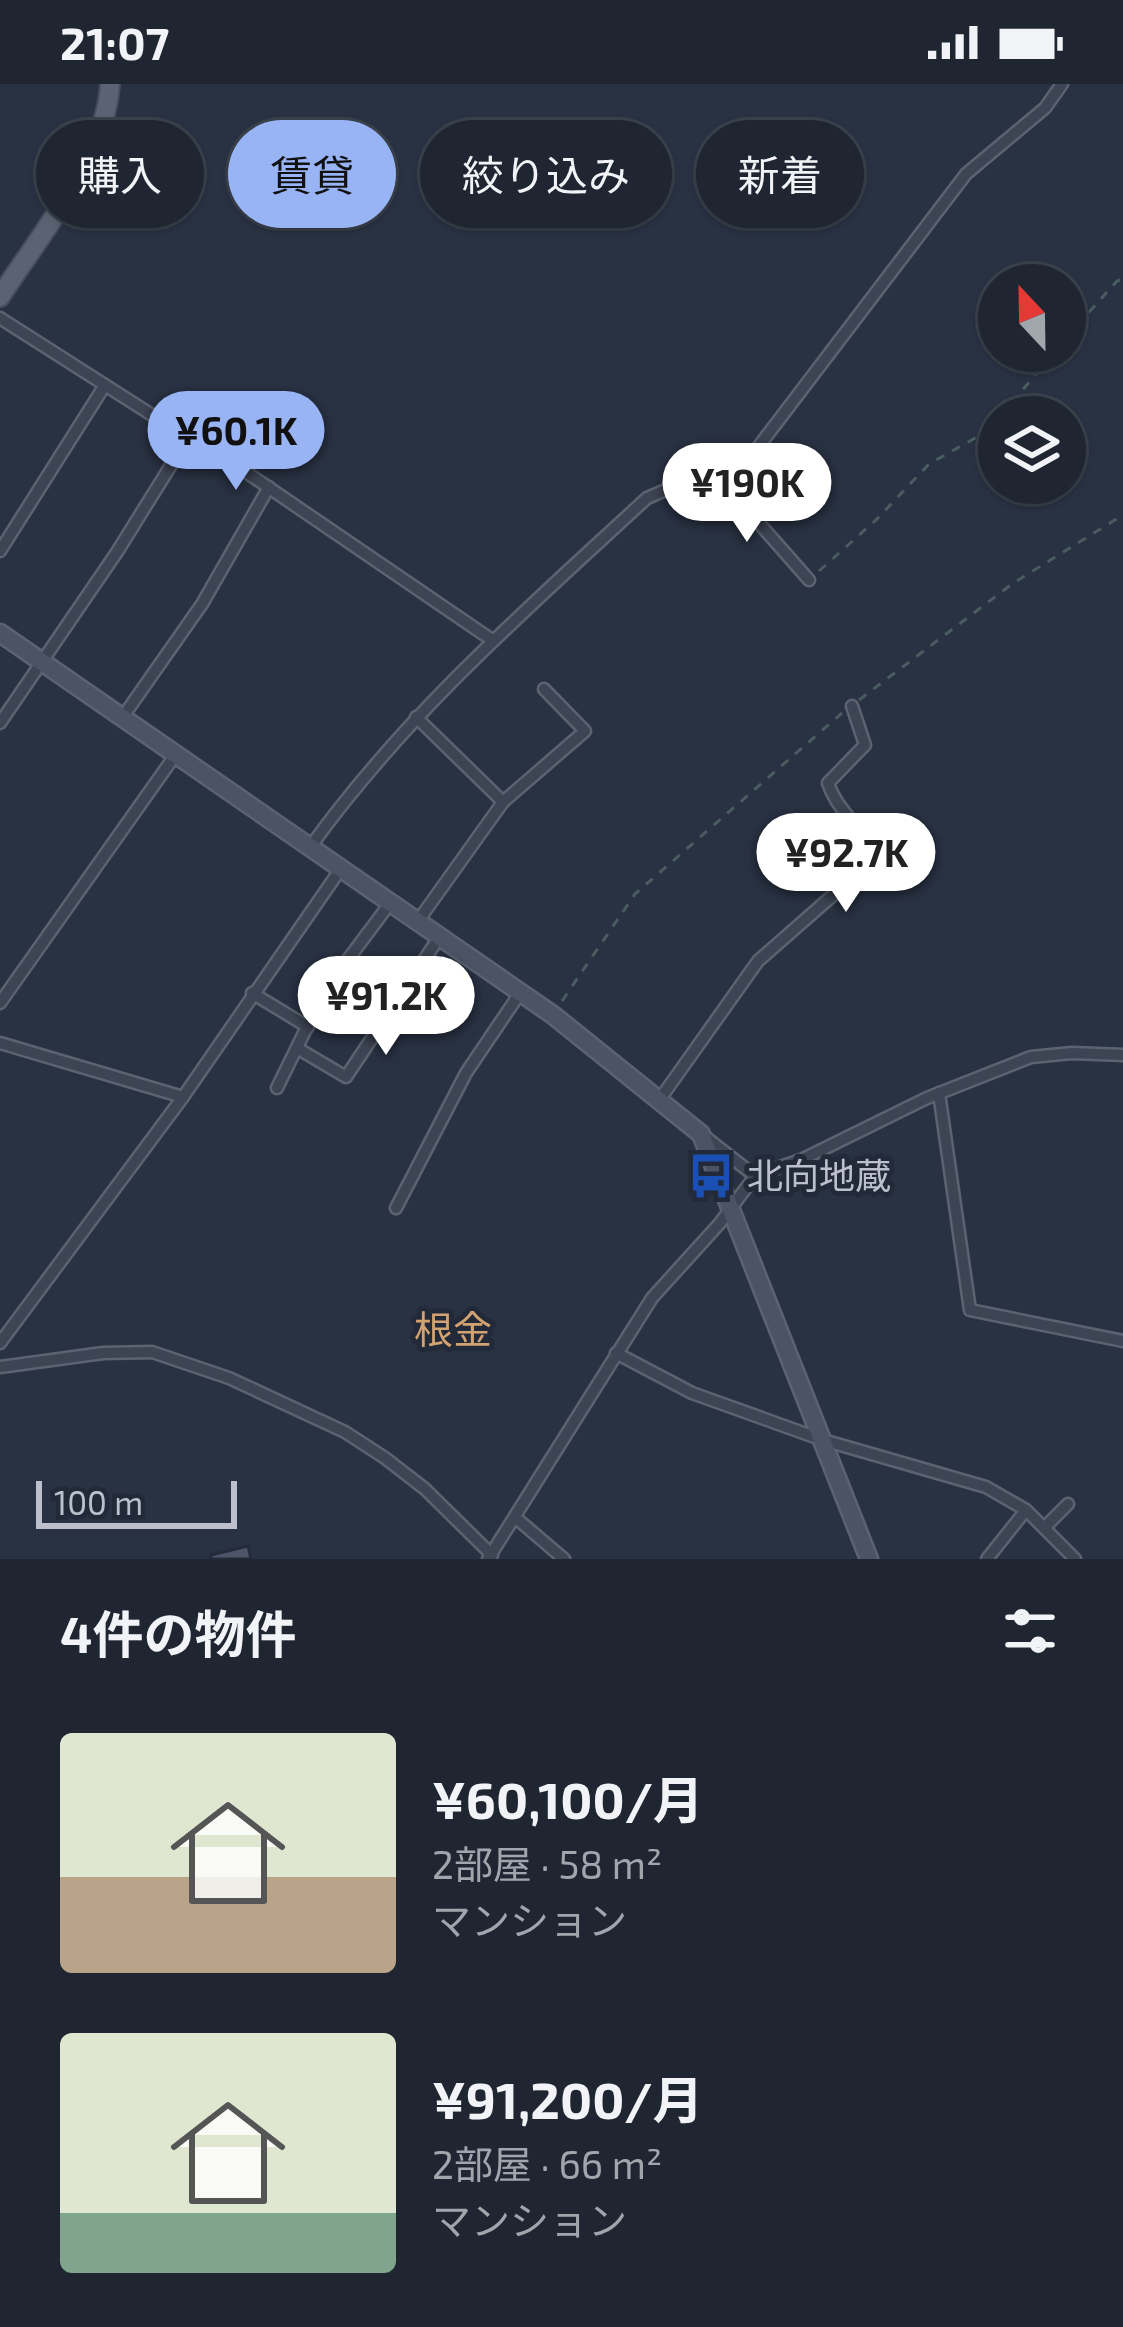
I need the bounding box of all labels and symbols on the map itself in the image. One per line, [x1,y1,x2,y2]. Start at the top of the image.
north arrow [978,264,1086,372]
pin: ¥60.1K [138,391,334,493]
pin: ¥190K [663,443,831,545]
pin: ¥92.7K [748,813,944,915]
pin: ¥91.2K [288,956,484,1058]
bus stop icon: 北向地蔵 [686,1151,736,1201]
place label: 北向地蔵 [747,1153,891,1196]
district label: 根金 [414,1305,492,1352]
scale bar [36,1475,237,1528]

